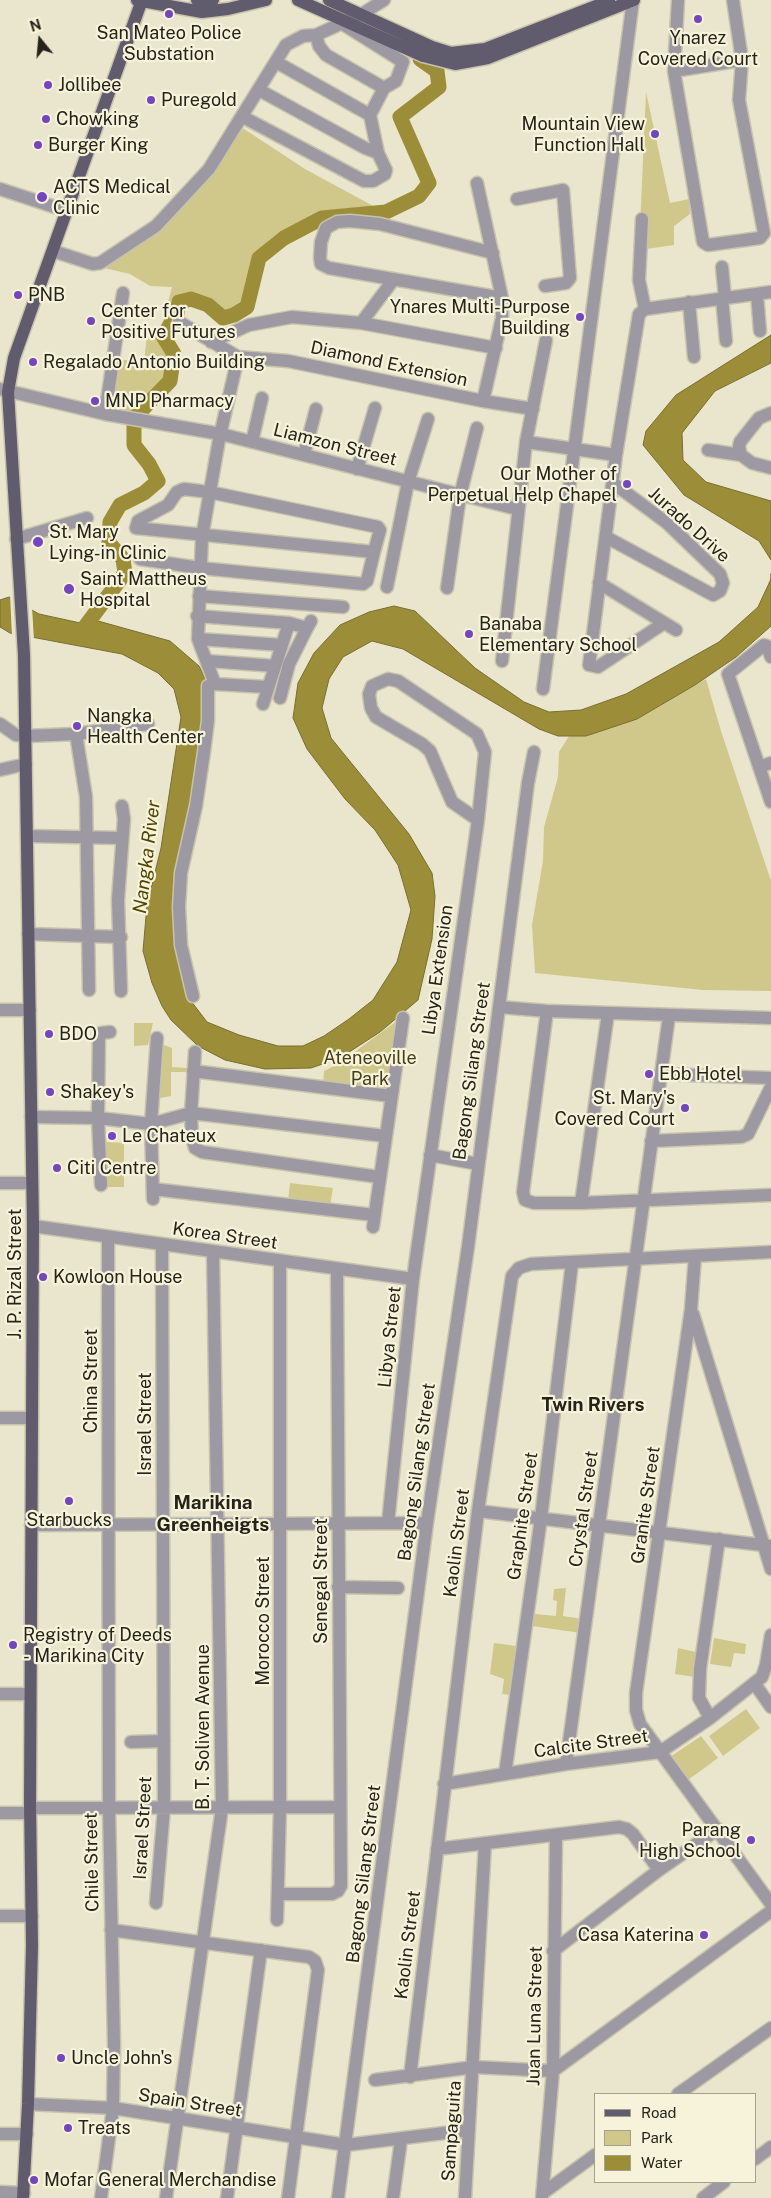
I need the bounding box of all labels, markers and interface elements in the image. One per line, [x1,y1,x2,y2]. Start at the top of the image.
marker: San Mateo Police Substation [163,8,175,20]
marker: Ynarez Covered Court [692,13,704,25]
north arrow [15,15,65,65]
text: N [28,16,43,35]
place label: San Mateo Police Substation [97,22,241,64]
place label: Ynarez Covered Court [638,27,758,70]
place label: Jollibee [58,74,121,96]
marker: Jollibee [42,79,54,91]
place label: Puregold [161,89,237,111]
marker: Puregold [145,94,157,106]
place label: Chowking [56,108,139,130]
marker: Chowking [40,113,52,125]
place label: Mountain View Function Hall [522,113,645,156]
marker: Mountain View Function Hall [649,128,661,140]
place label: Burger King [48,134,148,156]
marker: Burger King [32,139,44,151]
place label: ACTS Medical Clinic [53,176,171,218]
marker: ACTS Medical Clinic [35,190,49,204]
place label: PNB [28,284,65,306]
marker: PNB [12,289,24,301]
place label: Ynares Multi-Purpose Building [390,296,570,338]
place label: Center for Positive Futures [101,300,235,342]
marker: Ynares Multi-Purpose Building [574,311,586,323]
marker: Center for Positive Futures [85,315,97,327]
street label: Diamond Extension [308,337,470,391]
place label: Regalado Antonio Building [43,351,265,373]
marker: Regalado Antonio Building [27,356,39,368]
place label: MNP Pharmacy [105,390,234,412]
marker: MNP Pharmacy [89,395,101,407]
street label: Liamzon Street [271,419,399,471]
place label: Our Mother of Perpetual Help Chapel [427,463,617,506]
marker: Our Mother of Perpetual Help Chapel [621,478,633,490]
street label: Jurado Drive [644,483,734,567]
place label: St. Mary Lying-in Clinic [49,521,167,564]
marker: St. Mary Lying-in Clinic [31,535,45,549]
place label: Saint Mattheus Hospital [80,568,207,610]
marker: Saint Mattheus Hospital [62,582,76,596]
place label: Banaba Elementary School [479,613,637,656]
marker: Banaba Elementary School [463,628,475,640]
place label: Nangka Health Center [87,705,204,748]
marker: Nangka Health Center [71,720,83,732]
water label: Nangka River [129,799,165,915]
street label: Libya Extension [418,903,458,1037]
street label: Bagong Silang Street [449,981,495,1161]
place label: BDO [59,1023,97,1045]
marker: BDO [43,1028,55,1040]
park label: Ateneoville Park [323,1047,417,1090]
place label: Ebb Hotel [659,1063,742,1085]
marker: Ebb Hotel [643,1068,655,1080]
place label: Shakey's [60,1081,134,1103]
marker: Shakey's [44,1086,56,1098]
place label: St. Mary's Covered Court [554,1087,675,1130]
marker: St. Mary's Covered Court [679,1102,691,1114]
place label: Le Chateux [122,1125,216,1147]
marker: Le Chateux [106,1130,118,1142]
place label: Citi Centre [67,1157,156,1179]
marker: Citi Centre [51,1162,63,1174]
street label: J. P. Rizal Street [4,1209,26,1339]
street label: Korea Street [171,1218,279,1254]
place label: Kowloon House [53,1266,183,1288]
marker: Kowloon House [37,1271,49,1283]
street label: Libya Street [374,1285,406,1389]
street label: China Street [80,1329,102,1433]
street label: Israel Street [134,1372,156,1476]
street label: Bagong Silang Street [394,1382,440,1562]
district label: Twin Rivers [542,1394,644,1416]
street label: Granite Street [627,1445,665,1565]
street label: Crystal Street [565,1449,603,1569]
street label: Graphite Street [503,1450,543,1582]
street label: Kaolin Street [440,1487,474,1599]
district label: Marikina Greenheigts [157,1492,269,1536]
marker: Starbucks [63,1495,75,1507]
place label: Starbucks [26,1509,112,1531]
street label: Senegal Street [310,1518,332,1644]
street label: Morocco Street [252,1556,274,1686]
place label: Registry of Deeds - Marikina City [23,1624,172,1666]
marker: Registry of Deeds - Marikina City [7,1639,19,1651]
street label: B. T. Soliven Avenue [192,1644,214,1810]
street label: Calcite Street [532,1725,650,1763]
street label: Israel Street [130,1776,156,1880]
street label: Bagong Silang Street [342,1784,386,1964]
street label: Chile Street [80,1812,104,1912]
place label: Parang High School [639,1819,741,1862]
marker: Parang High School [745,1834,757,1846]
street label: Kaolin Street [391,1889,425,2001]
place label: Casa Katerina [578,1924,694,1946]
marker: Casa Katerina [698,1929,710,1941]
street label: Juan Luna Street [523,1946,547,2086]
place label: Uncle John's [71,2047,172,2069]
marker: Uncle John's [55,2052,67,2064]
street label: Sampaguita [438,2080,466,2182]
street label: Spain Street [137,2084,243,2122]
legend [594,2093,756,2183]
text: Road [641,2104,677,2121]
place label: Treats [78,2117,131,2139]
marker: Treats [62,2122,74,2134]
text: Park [641,2129,673,2146]
text: Water [641,2154,683,2171]
place label: Mofar General Merchandise [44,2169,277,2191]
marker: Mofar General Merchandise [28,2174,40,2186]

